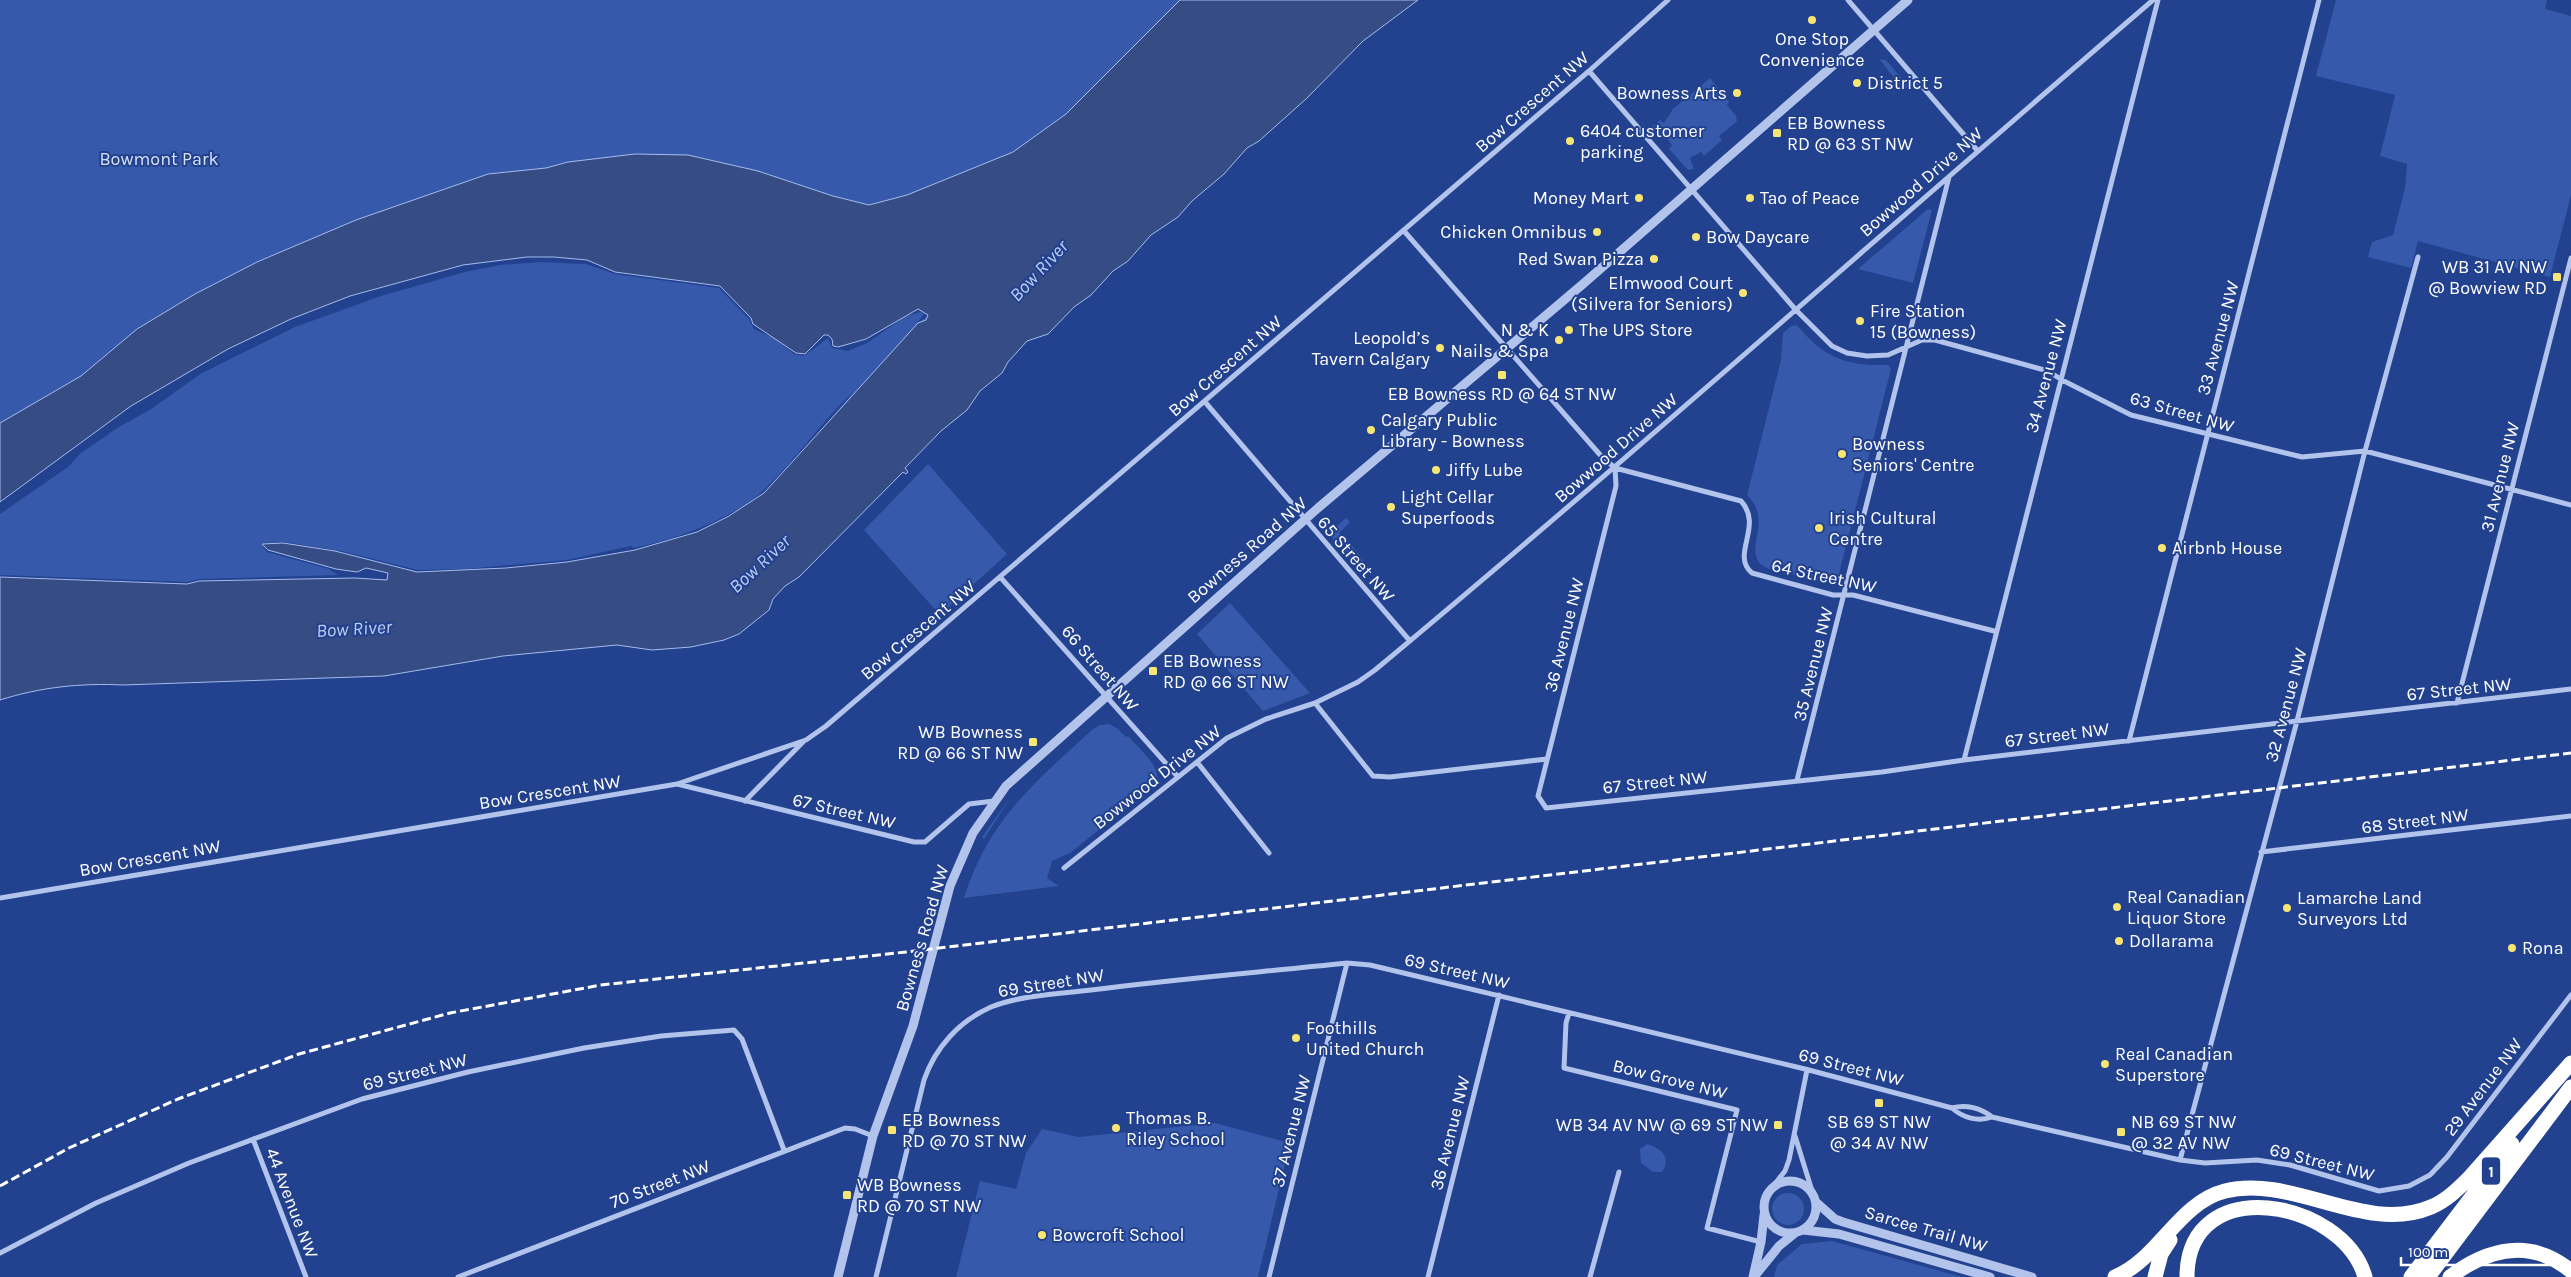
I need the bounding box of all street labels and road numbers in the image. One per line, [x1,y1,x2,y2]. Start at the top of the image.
street label: Bow Crescent NW [1471,47,1593,157]
street label: Bowwood Drive NW [1855,122,1987,242]
street label: 33 Avenue NW [2192,278,2244,398]
street label: Bow Crescent NW [1164,311,1286,421]
street label: 34 Avenue NW [2020,317,2072,435]
street label: 63 Street NW [2127,387,2237,437]
street label: Bowwood Drive NW [1550,388,1682,508]
street label: 31 Avenue NW [2476,420,2524,534]
street label: Bowness Road NW [1183,492,1311,608]
street label: 65 Street NW [1313,511,1399,607]
street label: 64 Street NW [1770,554,1878,598]
street label: Bow Crescent NW [856,575,980,685]
street label: 36 Avenue NW [1539,576,1589,694]
street label: 35 Avenue NW [1788,605,1838,723]
street label: 66 Street NW [1057,620,1143,716]
street label: 32 Avenue NW [2260,646,2312,764]
street label: 67 Street NW [2406,673,2512,705]
street label: 67 Street NW [2003,718,2111,752]
street label: Bowwood Drive NW [1089,720,1225,834]
street label: 67 Street NW [1602,766,1708,798]
street label: Bow Crescent NW [477,770,623,814]
street label: 67 Street NW [790,788,898,834]
street label: 68 Street NW [2360,804,2470,838]
street label: Bow Crescent NW [77,835,223,881]
street label: Bowness Road NW [891,862,953,1014]
street label: 69 Street NW [1402,948,1512,994]
street label: 69 Street NW [996,964,1106,1002]
street label: 29 Avenue NW [2439,1034,2527,1140]
street label: 69 Street NW [1796,1043,1906,1091]
street label: 69 Street NW [360,1048,470,1096]
street label: Bow Grove NW [1610,1054,1730,1104]
street label: 37 Avenue NW [1266,1072,1316,1190]
street label: 36 Avenue NW [1425,1074,1475,1192]
street label: 69 Street NW [2267,1138,2377,1186]
street label: 44 Avenue NW [261,1145,323,1261]
street label: 70 Street NW [607,1155,713,1213]
road number: 1 [2482,1158,2500,1184]
street label: Sarcee Trail NW [1862,1201,1990,1257]

